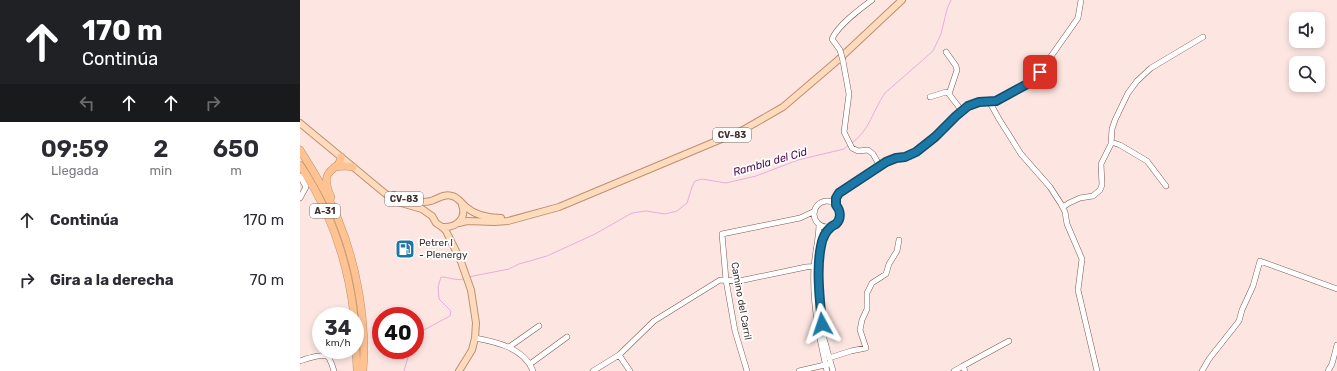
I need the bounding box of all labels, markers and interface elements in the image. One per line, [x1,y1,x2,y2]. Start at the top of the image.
map controls [1289,12,1325,92]
button: sound [1289,12,1325,48]
text: 170 m [82,14,163,47]
icon: ahead [16,16,68,68]
text: Continúa [82,48,158,70]
pin [1023,55,1057,89]
button: search [1289,56,1325,92]
icon: arrive [1029,61,1051,83]
icon: left [76,92,98,114]
icon: ahead [118,92,140,114]
icon: ahead [160,92,182,114]
icon: right [202,92,224,114]
road number: CV-83 [713,128,751,142]
text: 09:59 [41,135,109,163]
text: 2 [153,135,168,163]
text: 650 [213,135,259,163]
water label: Rambla del Cid [731,145,809,179]
text: Llegada [51,163,99,178]
text: min [150,163,172,178]
text: m [230,163,242,178]
road number: CV-83 [385,192,423,206]
road number: A-31 [310,204,340,218]
icon: ahead [16,209,38,231]
text: Continúa [50,211,119,229]
text: 170 m [243,211,284,229]
place label: Petrer I - Plenergy [419,237,468,261]
fuel station icon: Petrer I - Plenergy [394,238,416,260]
street label: Camino del Carril [728,261,754,341]
icon: right [16,269,38,291]
text: Gira a la derecha [50,271,174,289]
text: 70 m [250,271,284,289]
position arrow [801,303,843,345]
speed limit sign: 40 [372,307,424,359]
text: 34 [325,316,351,340]
text: km/h [326,337,350,349]

